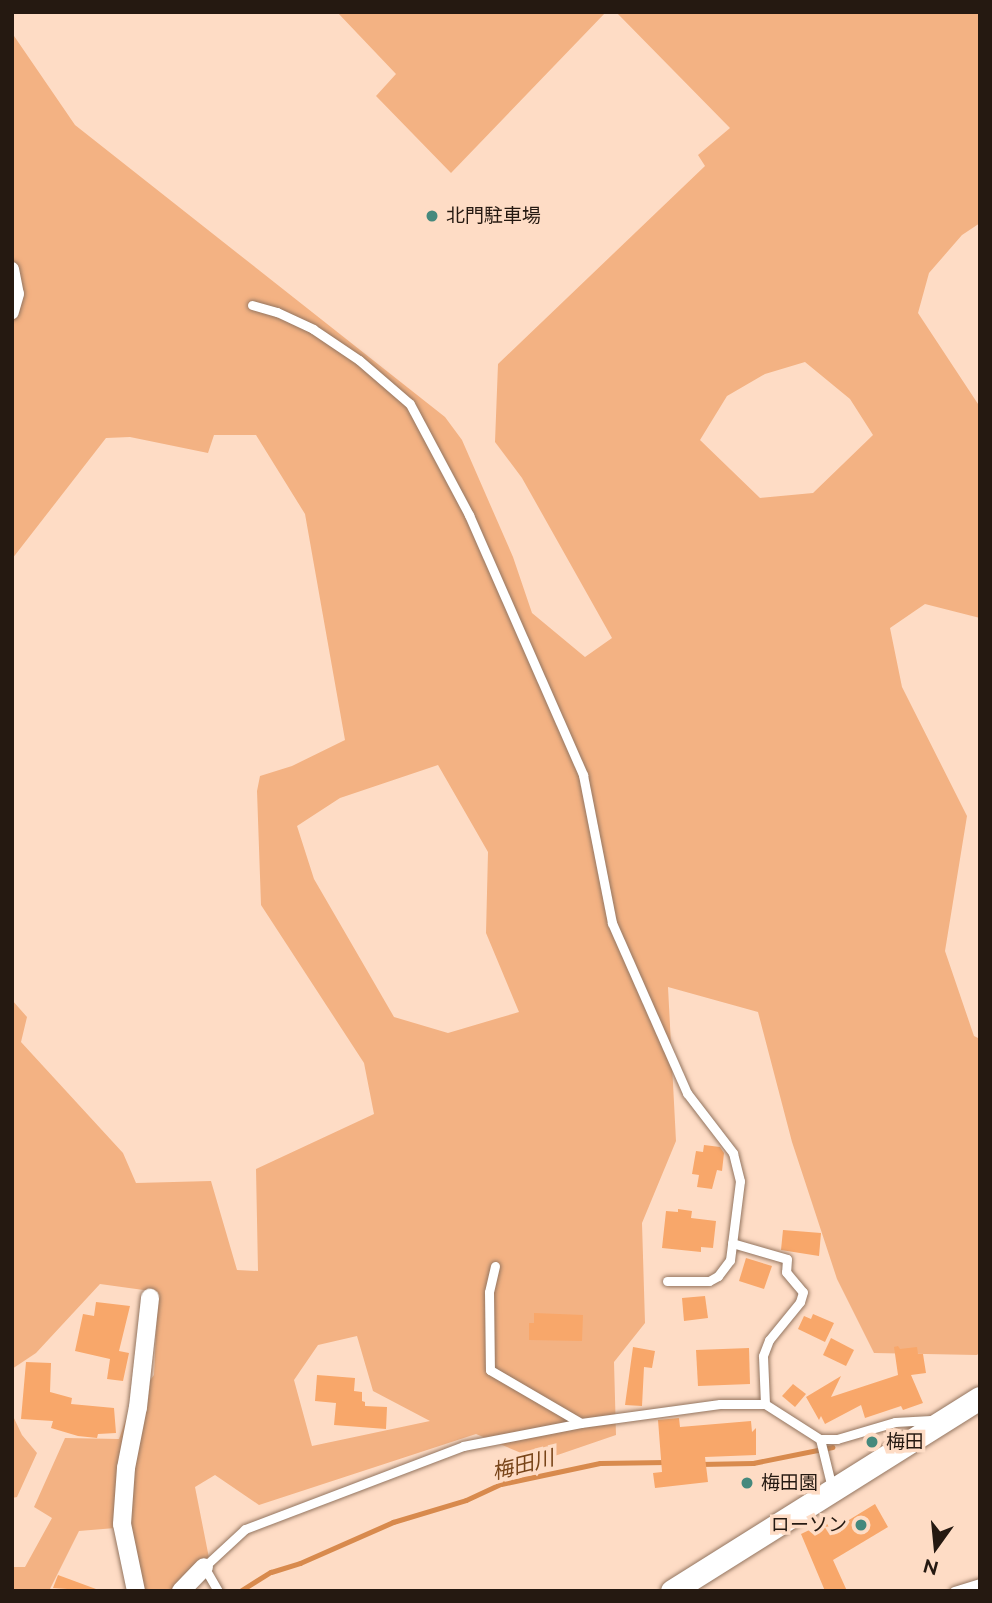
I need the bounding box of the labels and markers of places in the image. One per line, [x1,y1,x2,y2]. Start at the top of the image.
place label: 北門駐車場 [446,205,541,227]
marker: 北門駐車場 [424,208,440,224]
place label: 梅田 [886,1431,924,1453]
marker: 梅田 [864,1434,880,1450]
place label: 梅田園 [761,1472,818,1494]
marker: 梅田園 [739,1475,755,1491]
place label: ローソン [771,1514,847,1536]
marker: ローソン [853,1517,869,1533]

